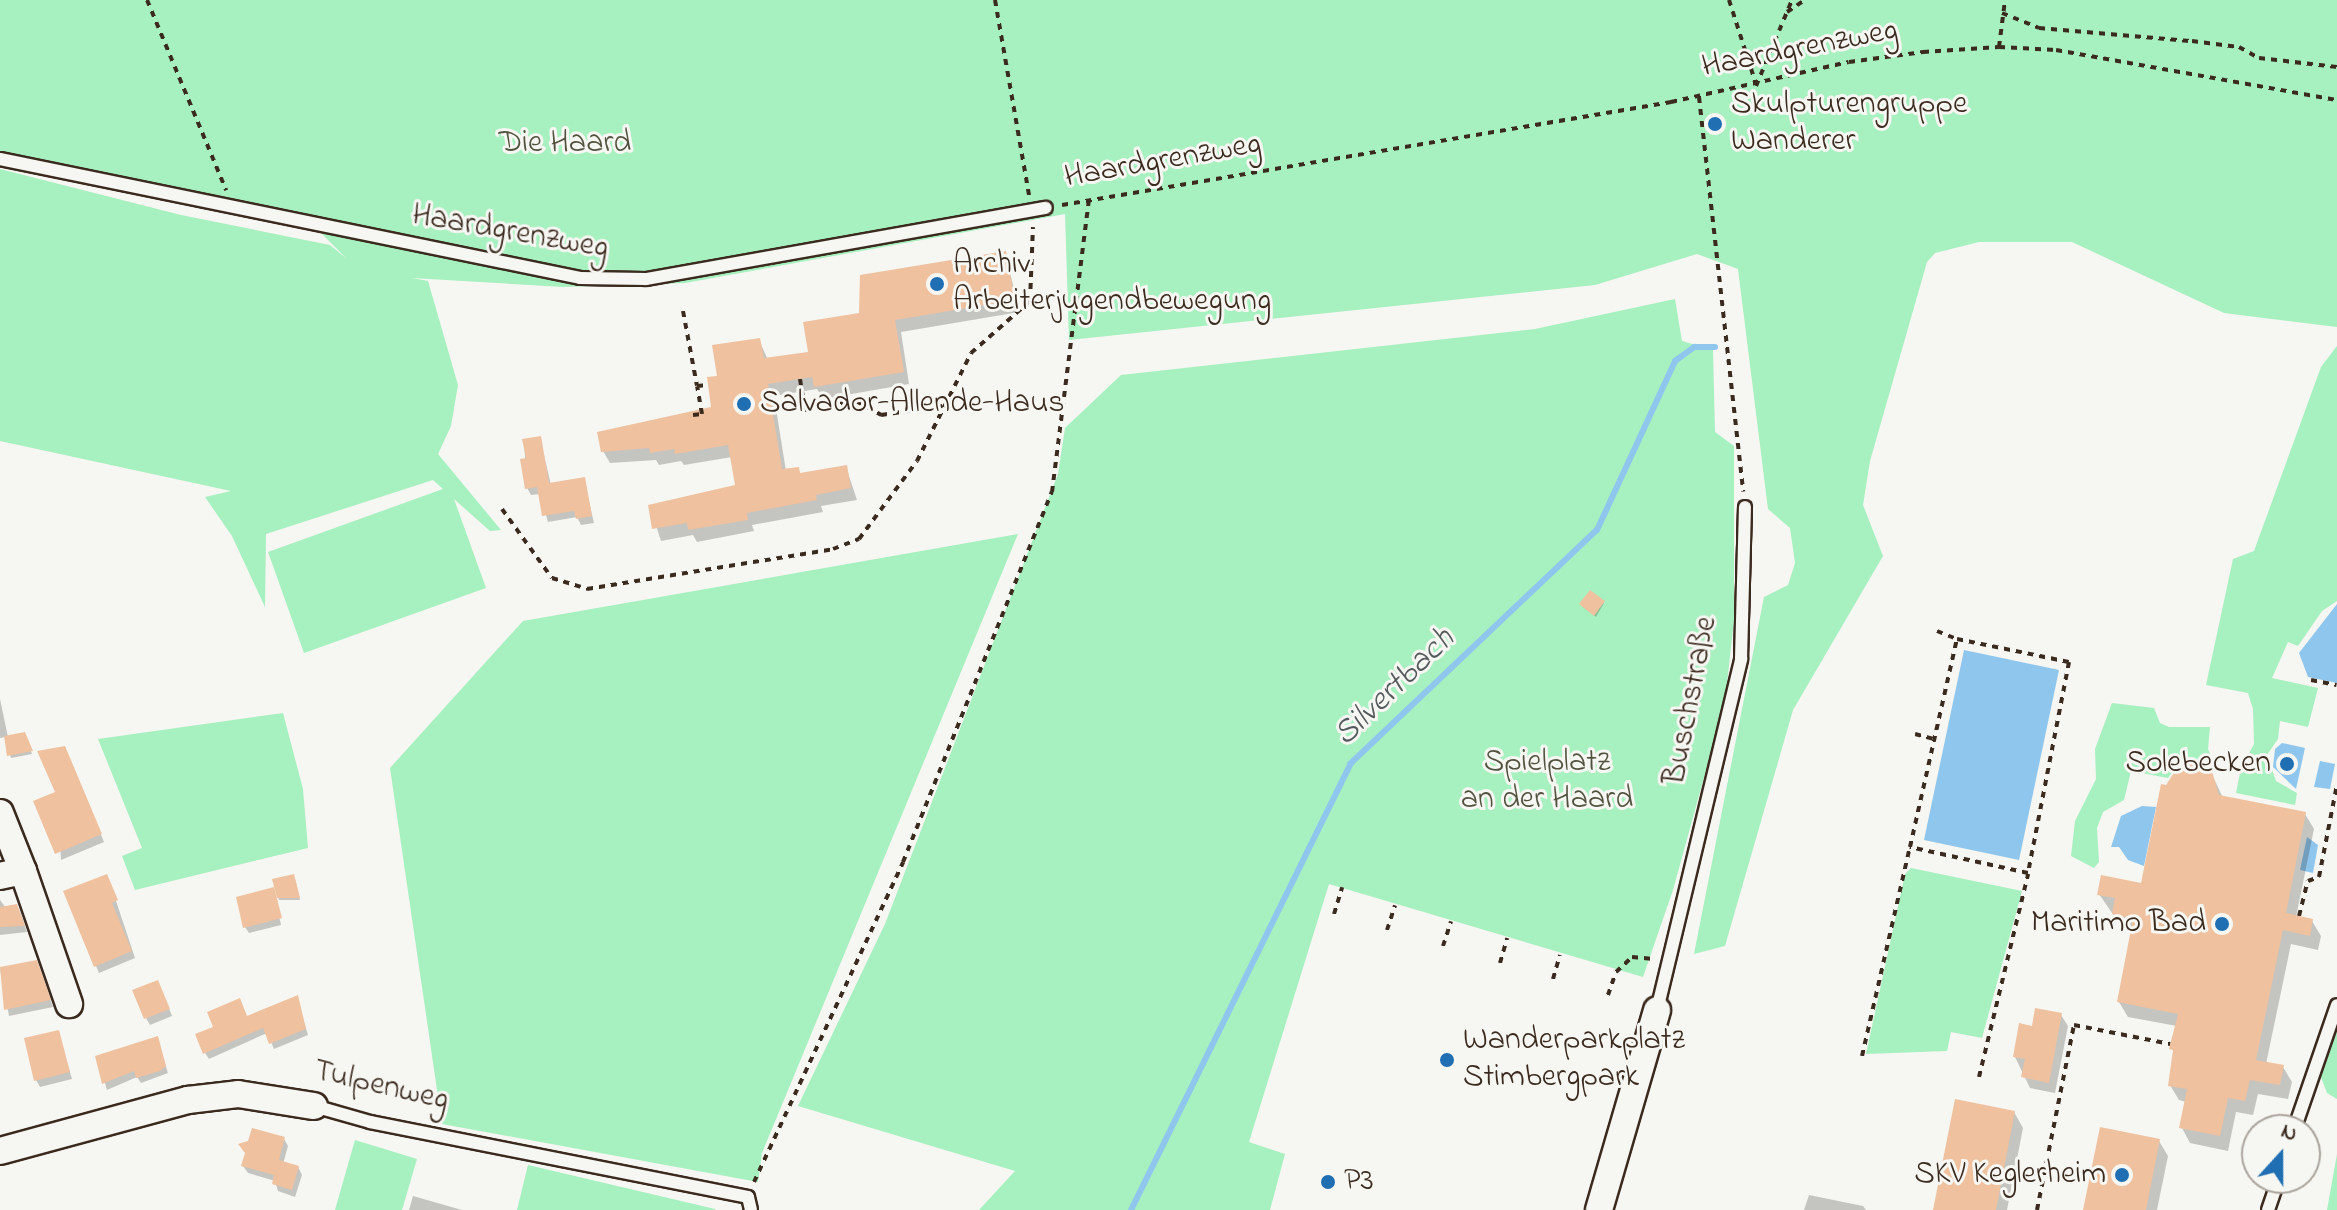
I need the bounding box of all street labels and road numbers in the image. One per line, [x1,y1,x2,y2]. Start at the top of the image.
street label: Haardgrenzweg [1699,12,1901,88]
street label: Haardgrenzweg [1062,126,1264,198]
street label: Haardgrenzweg [409,197,611,269]
street label: Buschstraße [1657,614,1727,788]
street label: Tulpenweg [310,1053,452,1121]

